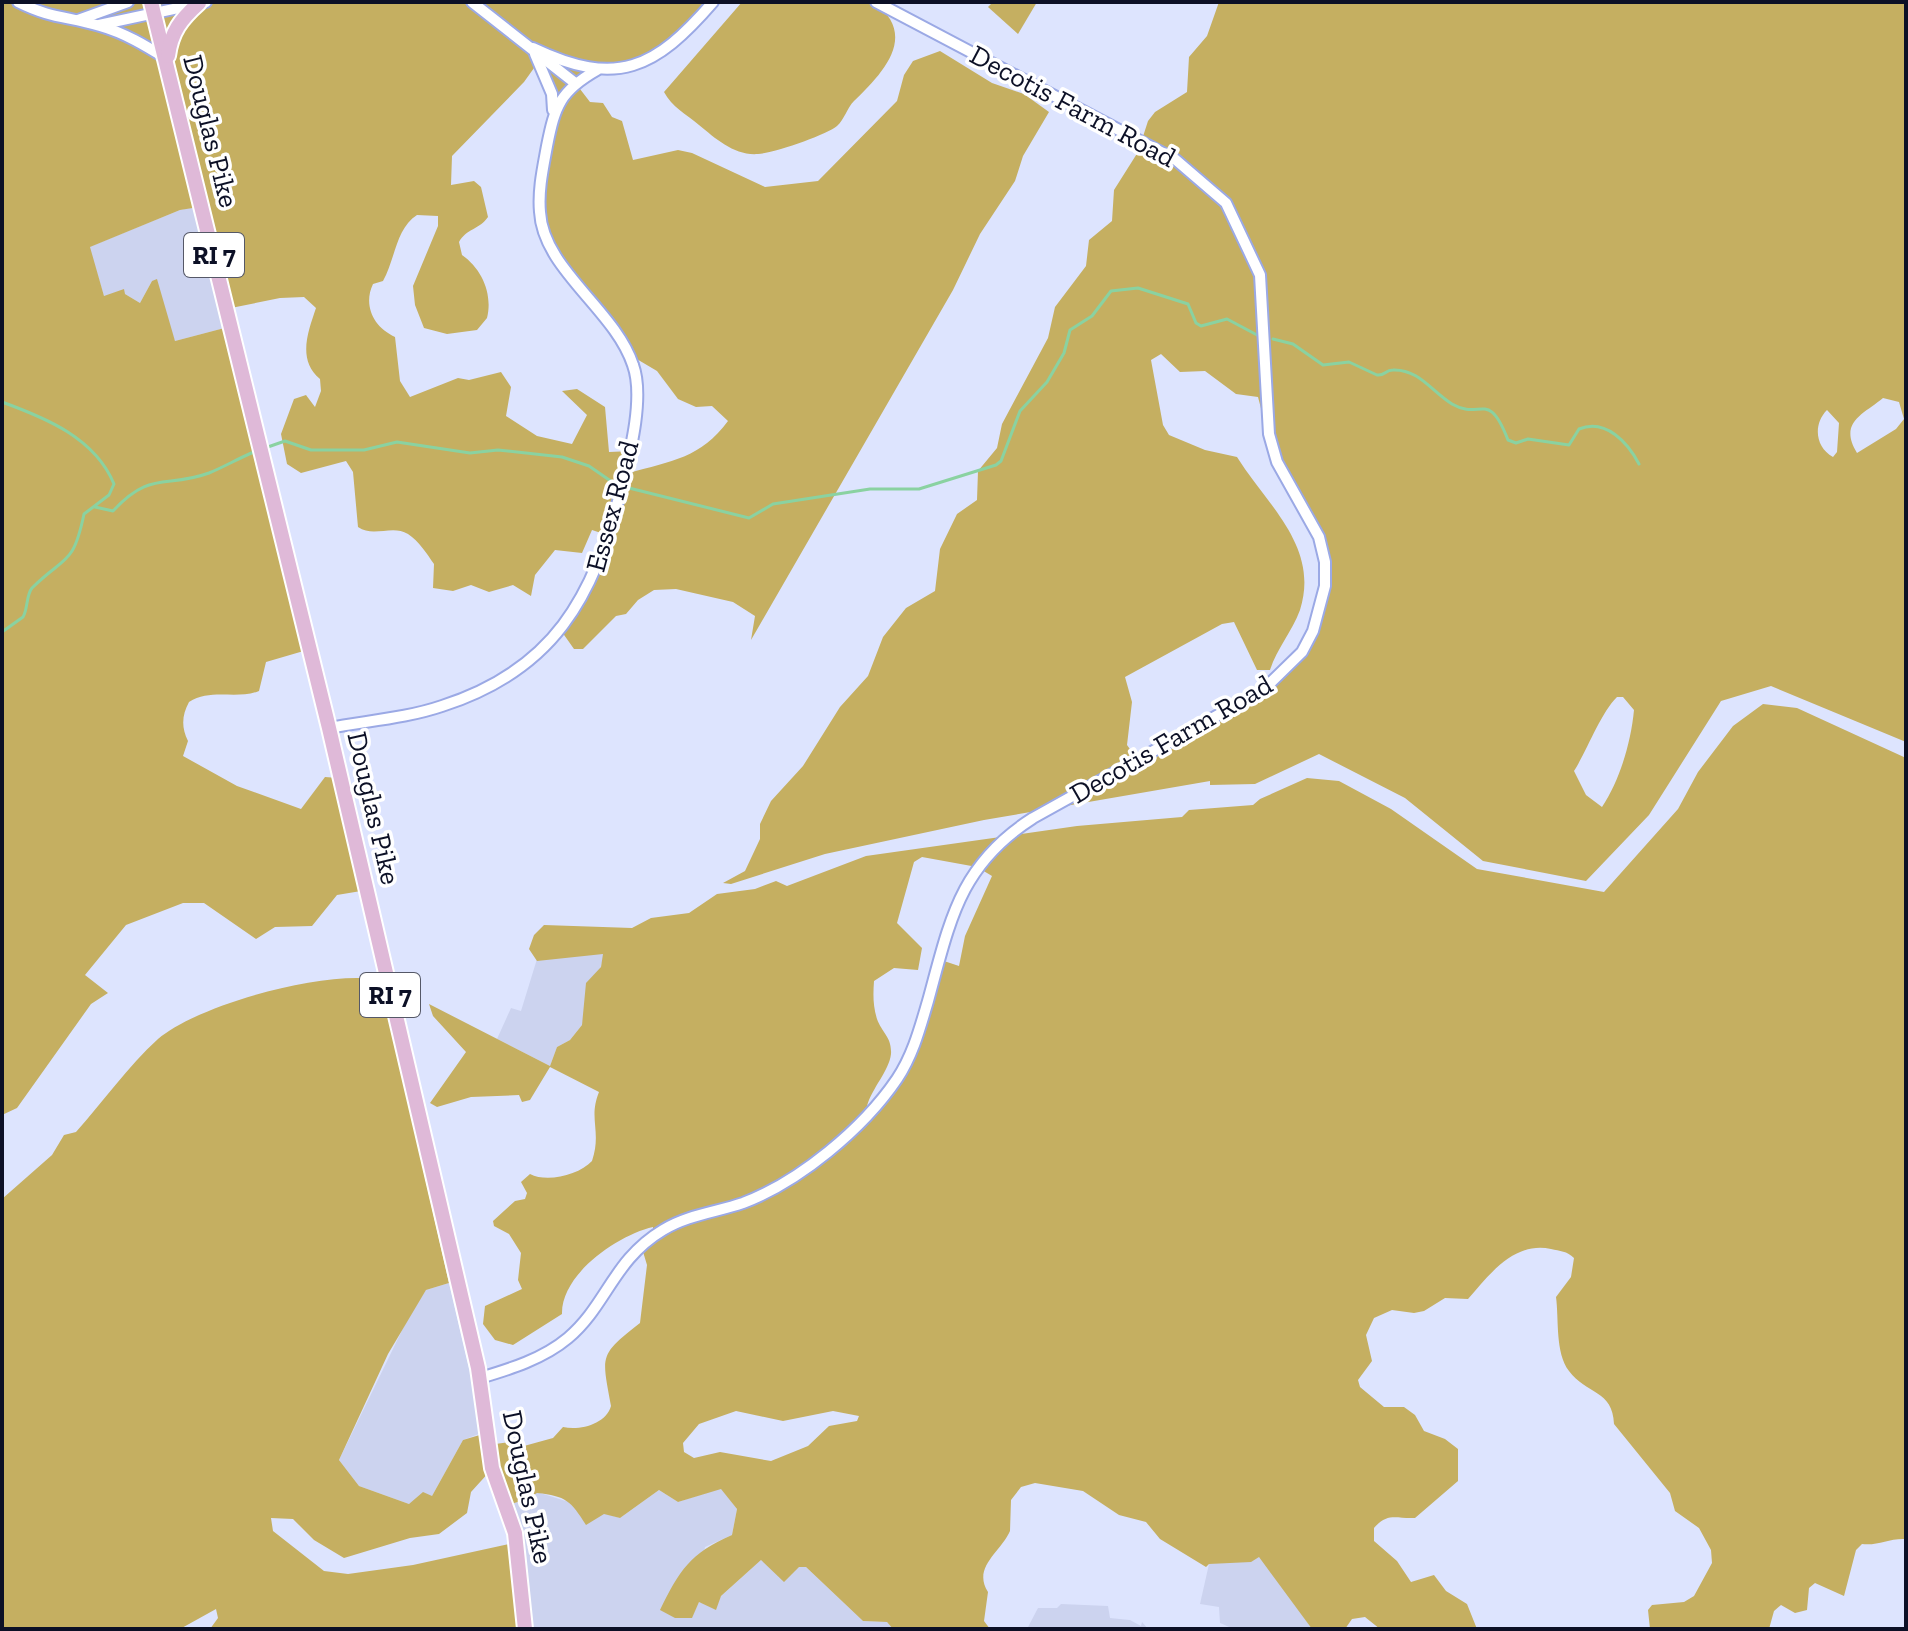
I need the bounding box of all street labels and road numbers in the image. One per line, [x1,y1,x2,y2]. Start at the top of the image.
street label: Decotis Farm Road [964,38,1182,174]
street label: Douglas Pike [176,51,246,211]
road number: RI 7 [184,233,244,277]
street label: Essex Road [579,437,645,575]
street label: Decotis Farm Road [1064,668,1278,810]
street label: Douglas Pike [340,728,408,888]
road number: RI 7 [360,973,420,1017]
street label: Douglas Pike [496,1407,560,1567]

